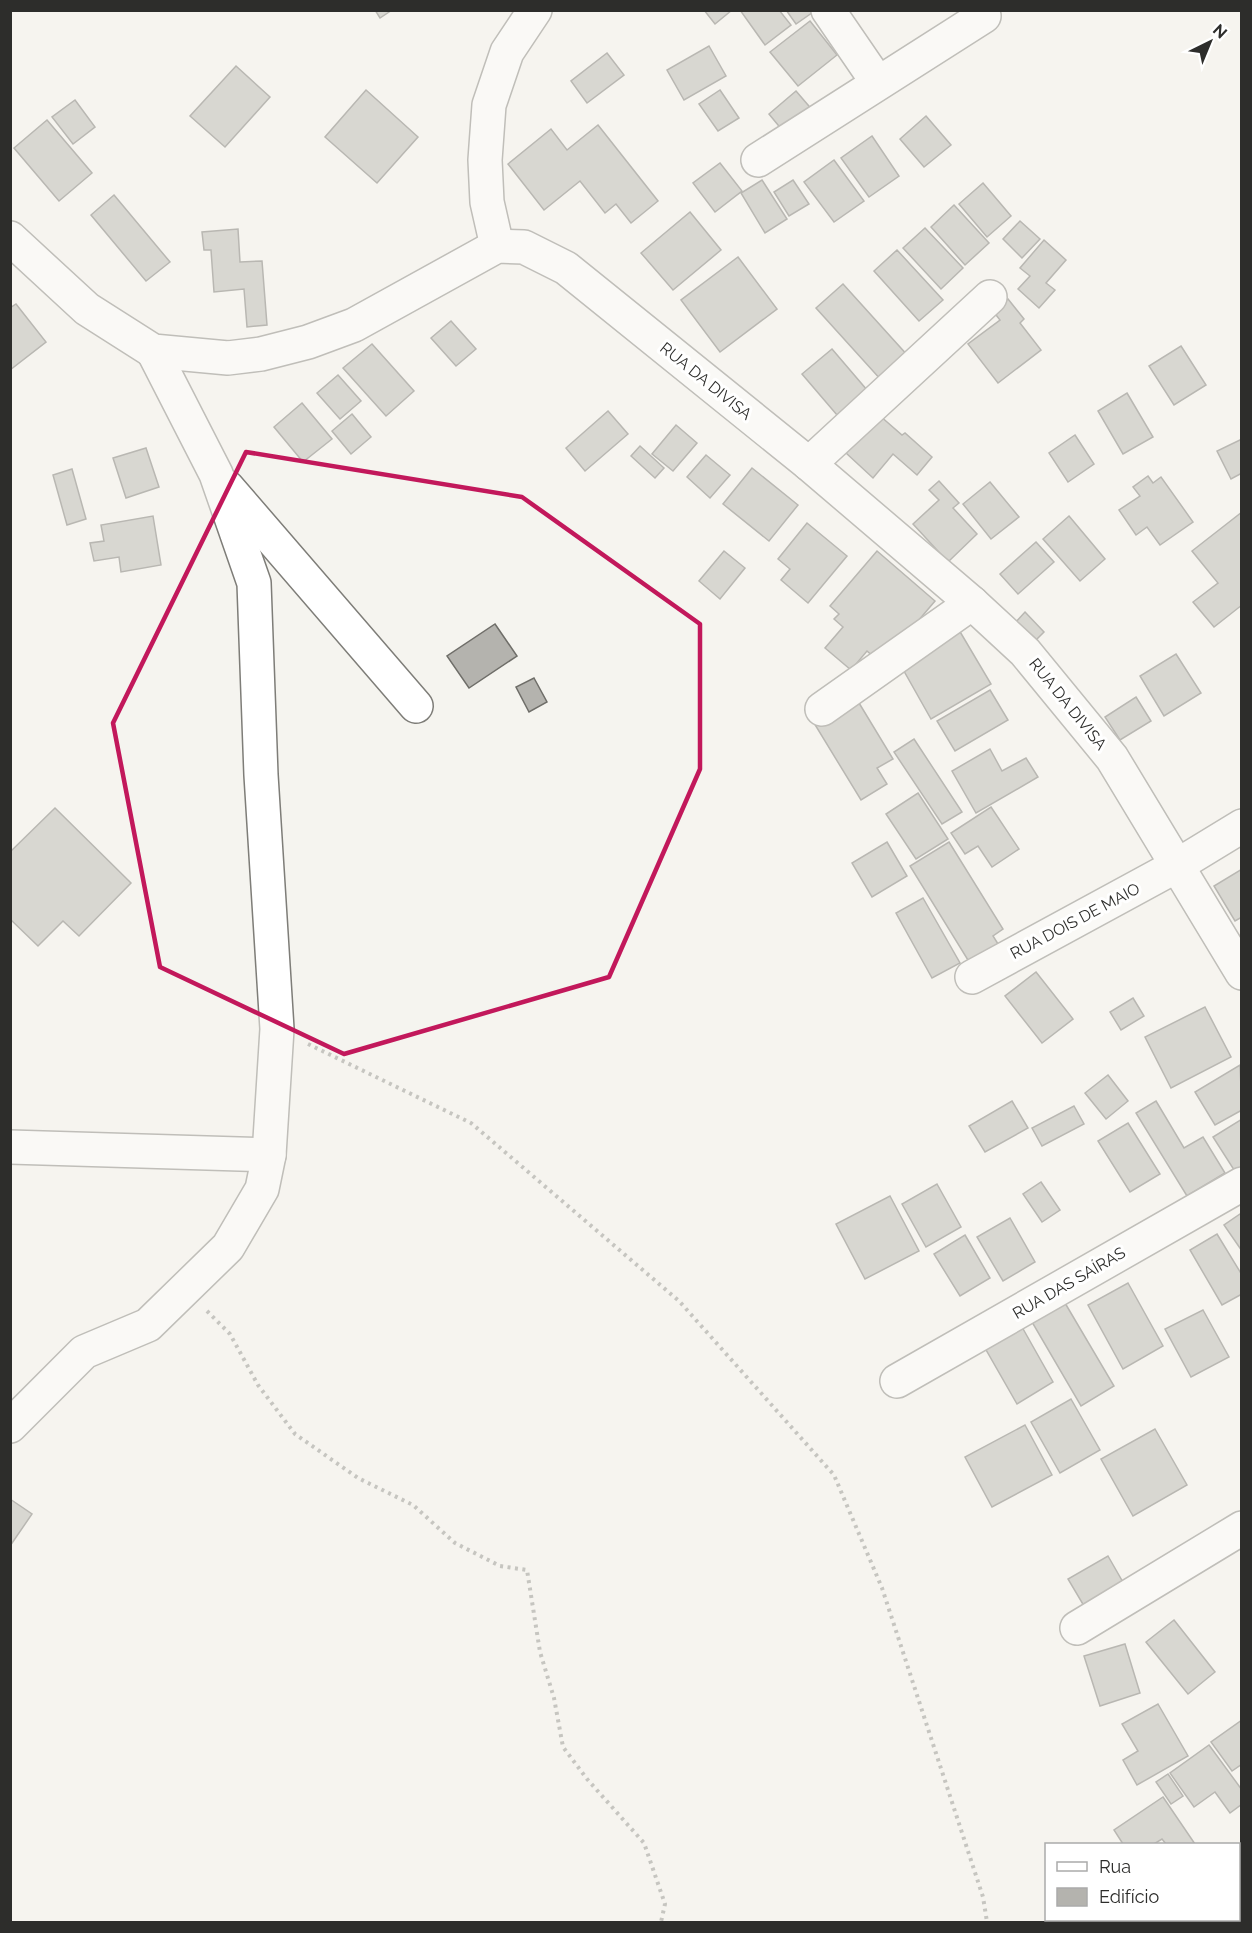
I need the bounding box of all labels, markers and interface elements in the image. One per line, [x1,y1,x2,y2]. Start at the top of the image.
north arrow [1180,12,1240,72]
text: N [1209,20,1231,43]
street label: RUA DA DIVISA [656,338,756,424]
street label: RUA DA DIVISA [1025,654,1111,754]
street label: RUA DOIS DE MAIO [1007,879,1143,963]
street label: RUA DAS SAÍRAS [1009,1242,1129,1323]
legend [1045,1843,1240,1921]
text: Rua [1099,1856,1131,1877]
text: Edifício [1099,1886,1159,1907]

